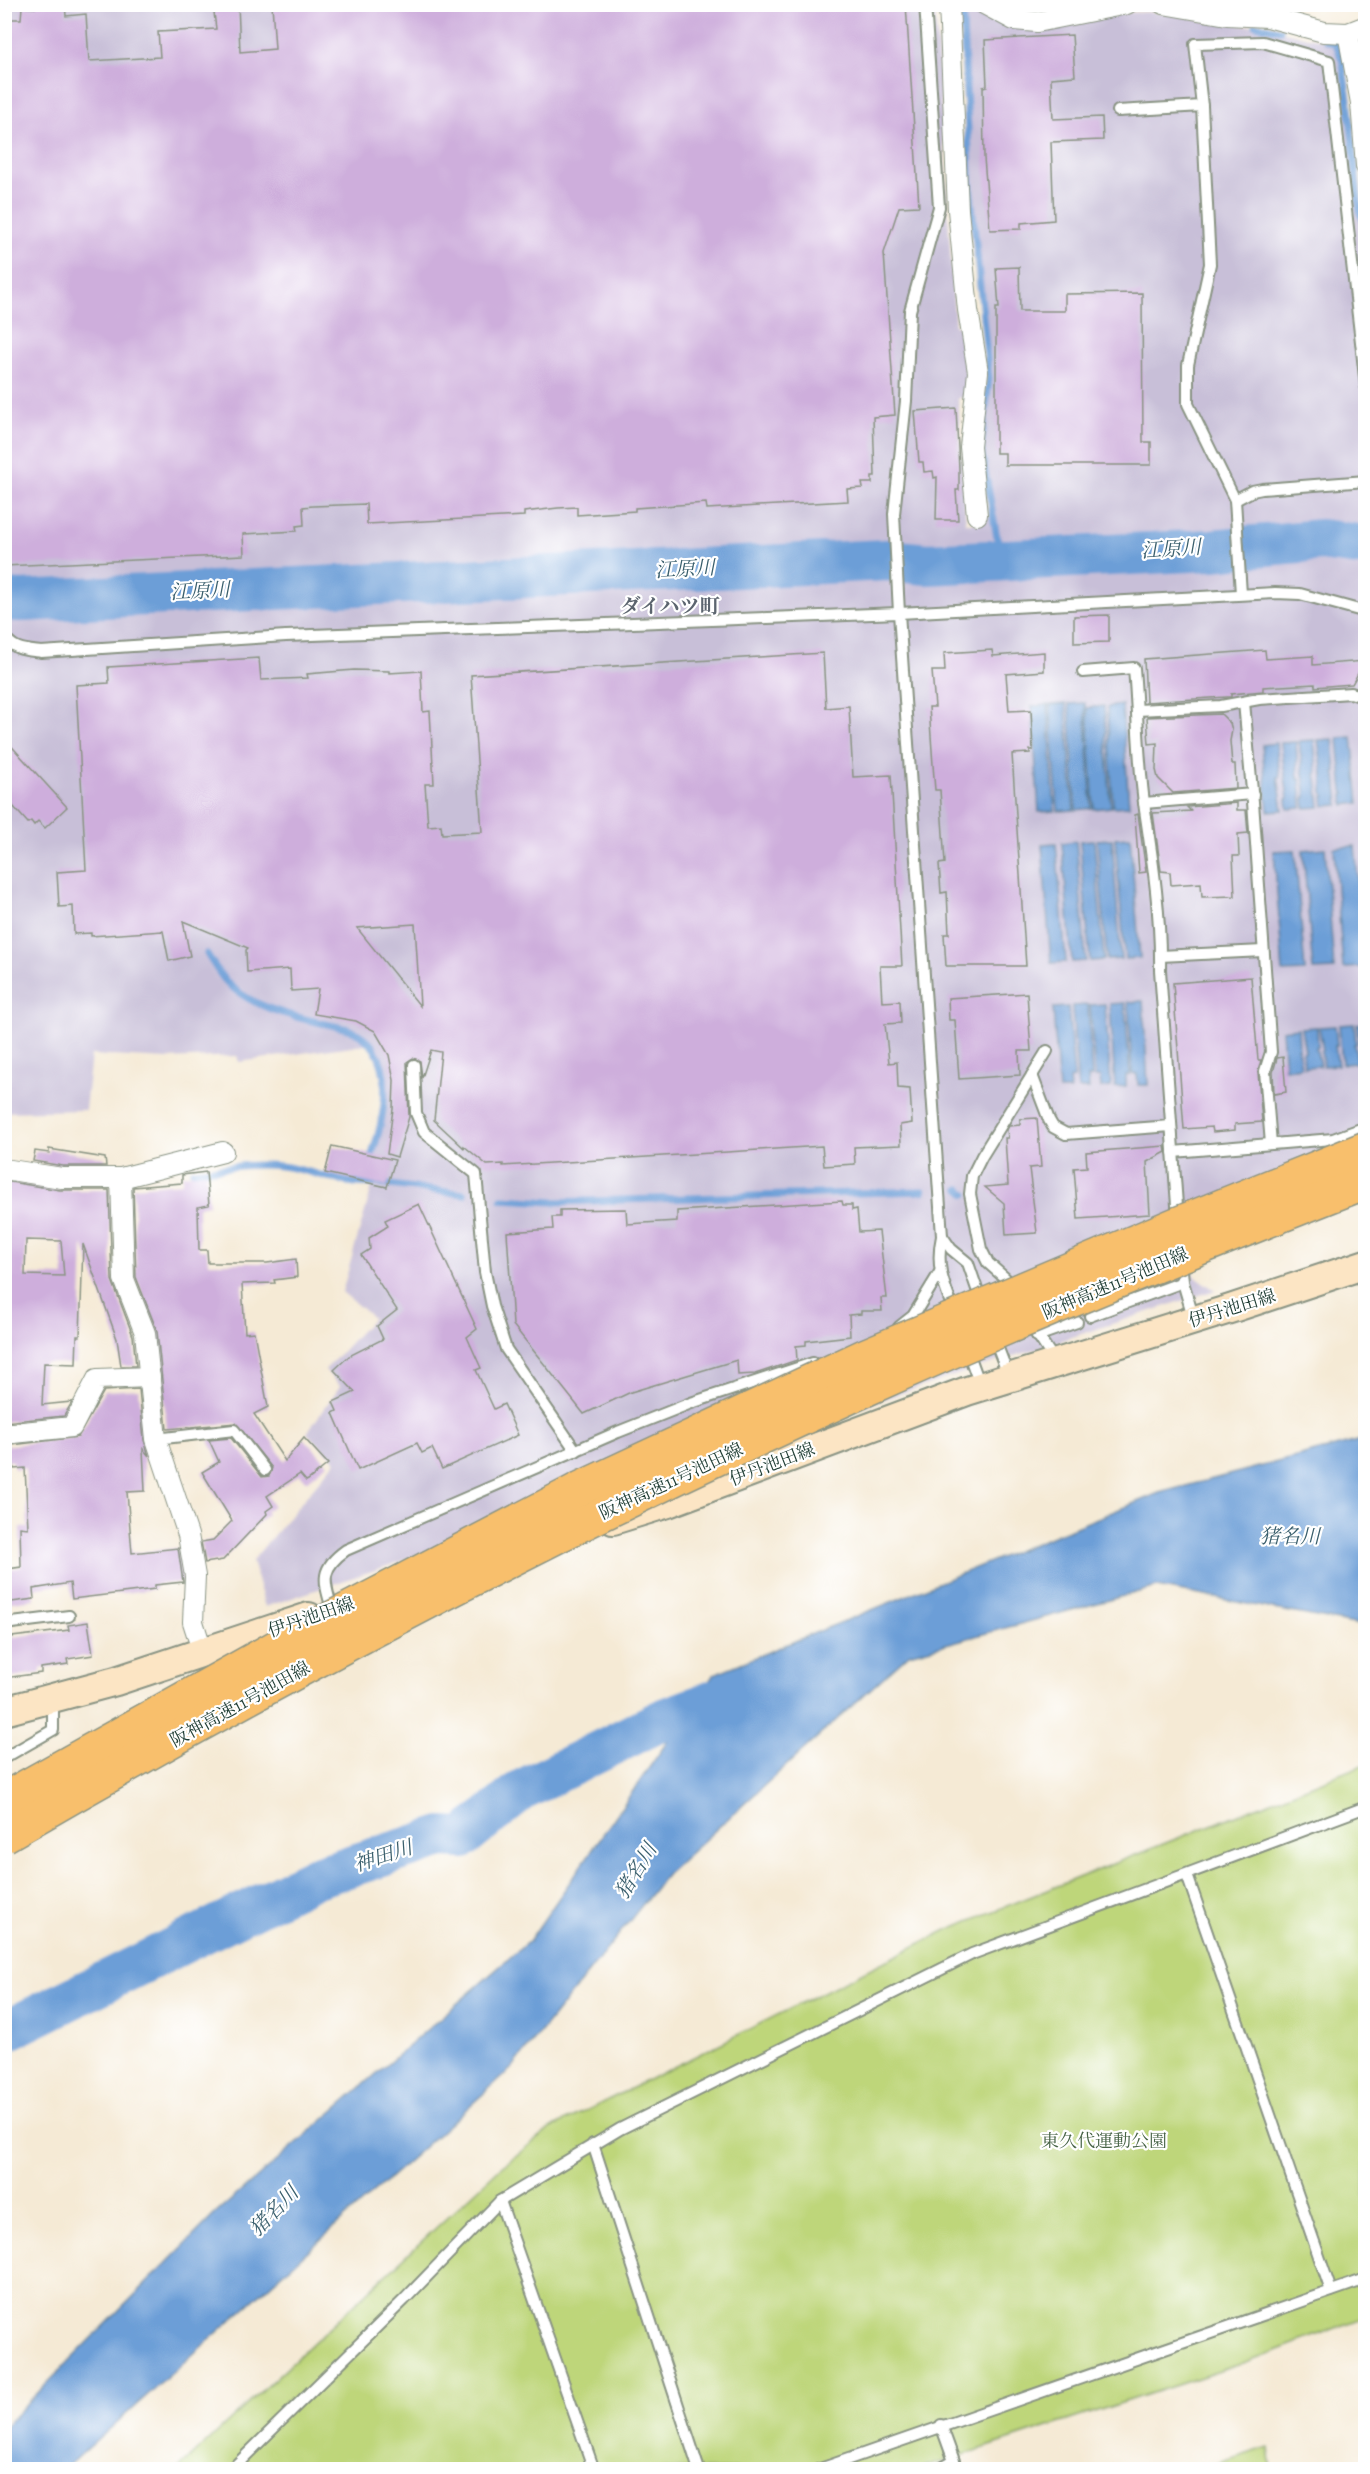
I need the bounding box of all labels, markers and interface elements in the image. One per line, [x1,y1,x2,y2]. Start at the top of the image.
water label: 江原川 [1140,533,1204,565]
water label: 江原川 [654,554,718,584]
water label: 江原川 [169,576,233,606]
district label: ダイハツ町 [620,593,721,620]
street label: 阪神高速11号池田線 [1038,1241,1192,1325]
street label: 伊丹池田線 [1185,1283,1279,1333]
street label: 阪神高速11号池田線 [595,1437,747,1525]
street label: 伊丹池田線 [726,1437,818,1491]
water label: 猪名川 [1260,1523,1322,1550]
street label: 伊丹池田線 [265,1591,357,1643]
street label: 阪神高速11号池田線 [166,1656,314,1752]
water label: 神田川 [350,1833,418,1878]
water label: 猪名川 [609,1837,664,1904]
park label: 東久代運動公園 [1041,2129,1167,2153]
water label: 猪名川 [243,2179,306,2242]

